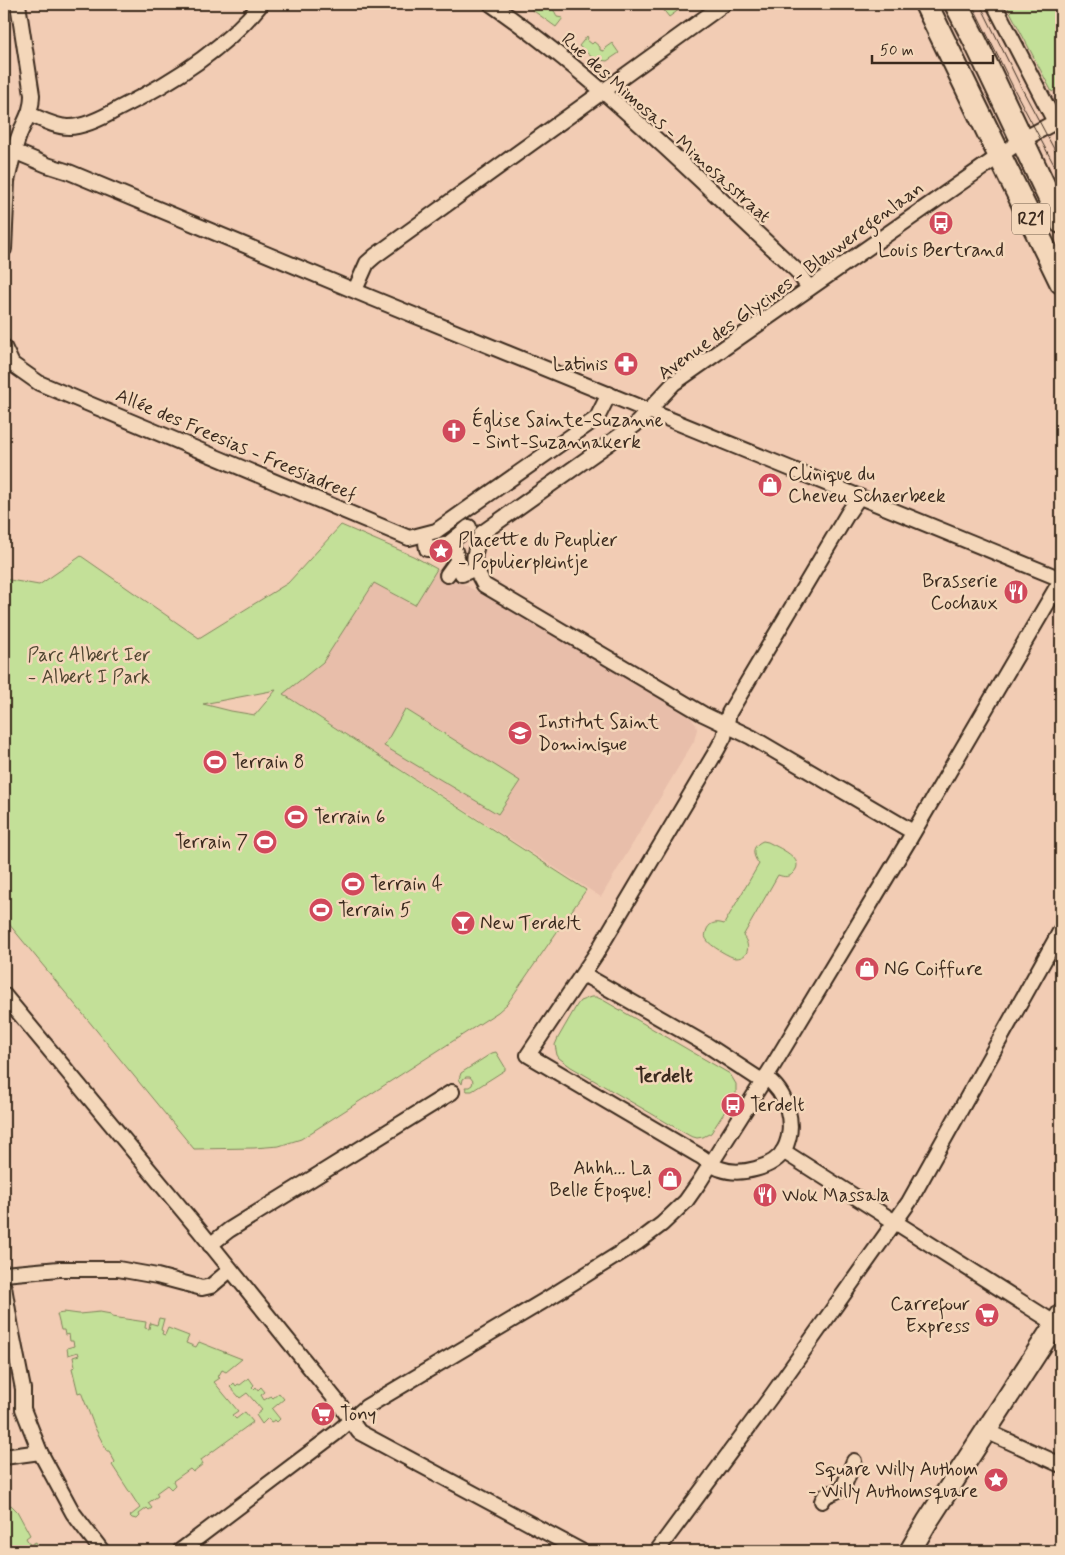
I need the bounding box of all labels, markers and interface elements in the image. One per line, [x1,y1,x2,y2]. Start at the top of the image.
street label: Rue des Mimosas - Mimosasstraat [556,27,776,229]
scale bar [872,32,994,64]
text: 50 m [880,41,914,61]
street label: Avenue des Glycines - Blauweregenlaan [653,176,931,388]
road number: R21 [1012,203,1050,234]
bus stop icon: Louis Bertrand [928,210,954,236]
place label: Louis Bertrand [878,238,1004,263]
pharmacy icon: Latinis [613,351,639,377]
place label: Latinis [553,352,608,377]
street label: Allée des Freesias - Freesiadreef [112,383,360,507]
place label: Église Sainte-Suzanne - Sint-Suzannakerk [472,407,663,455]
church icon: Église Sainte-Suzanne - Sint-Suzannakerk [441,418,467,444]
place label: Clinique du Cheveu Schaerbeek [788,462,946,509]
shop icon: Clinique du Cheveu Schaerbeek [757,472,783,498]
place label: Placette du Peuplier - Populierpleintje [458,528,618,576]
place icon: Placette du Peuplier - Populierpleintje [428,538,454,564]
place label: Brasserie Cochaux [922,569,998,616]
restaurant icon: Brasserie Cochaux [1003,579,1029,605]
park label: Parc Albert Ier - Albert I Park [28,643,150,690]
place label: Institut Saint Dominique [538,710,659,757]
school or university icon: Institut Saint Dominique [507,720,533,746]
sports icon: Terrain 8 [202,749,228,775]
place label: Terrain 8 [232,750,305,775]
sports icon: Terrain 6 [283,804,309,830]
place label: Terrain 6 [314,805,386,830]
sports icon: Terrain 7 [252,829,278,855]
place label: Terrain 7 [175,830,248,855]
sports icon: Terrain 4 [340,871,366,897]
place label: Terrain 4 [370,872,443,897]
sports icon: Terrain 5 [308,897,334,923]
place label: Terrain 5 [338,898,411,923]
bar icon: New Terdelt [450,910,476,936]
place label: New Terdelt [480,911,581,936]
shop icon: NG Coiffure [854,956,880,982]
place label: NG Coiffure [884,957,983,982]
district label: Terdelt [635,1063,693,1090]
bus stop icon: Terdelt [720,1092,746,1118]
place label: Terdelt [750,1093,805,1118]
place label: Ahhh... La Belle Époque! [549,1156,652,1203]
shop icon: Ahhh... La Belle Époque! [657,1166,683,1192]
restaurant icon: Wok Massala [752,1182,778,1208]
place label: Wok Massala [782,1183,890,1208]
place label: Carrefour Express [890,1292,970,1339]
supermarket icon: Carrefour Express [974,1302,1000,1328]
supermarket icon: Tony [310,1401,336,1427]
place label: Tony [340,1402,376,1427]
place label: Square Willy Authom - Willy Authomsquare [808,1457,978,1505]
place icon: Square Willy Authom - Willy Authomsquare [983,1467,1009,1493]

